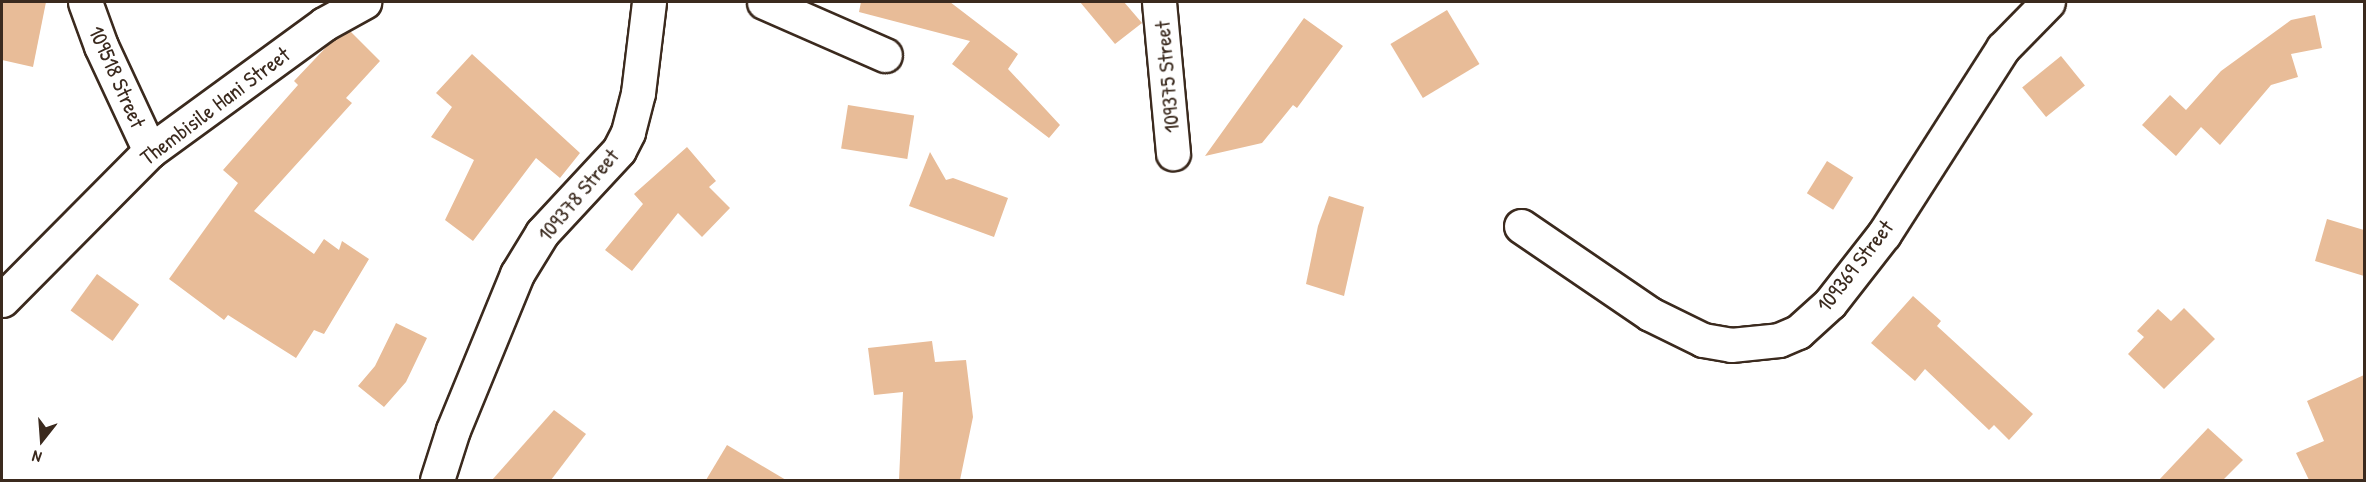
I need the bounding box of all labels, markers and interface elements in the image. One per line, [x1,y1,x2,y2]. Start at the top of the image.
street label: 109375 Street [1149,20,1185,134]
street label: 109518 Street [83,22,151,132]
street label: Thembisile Hani Street [135,41,295,171]
street label: 109378 Street [532,143,624,247]
street label: 109369 Street [1811,215,1899,317]
north arrow [12,410,72,470]
text: N [29,445,44,469]

